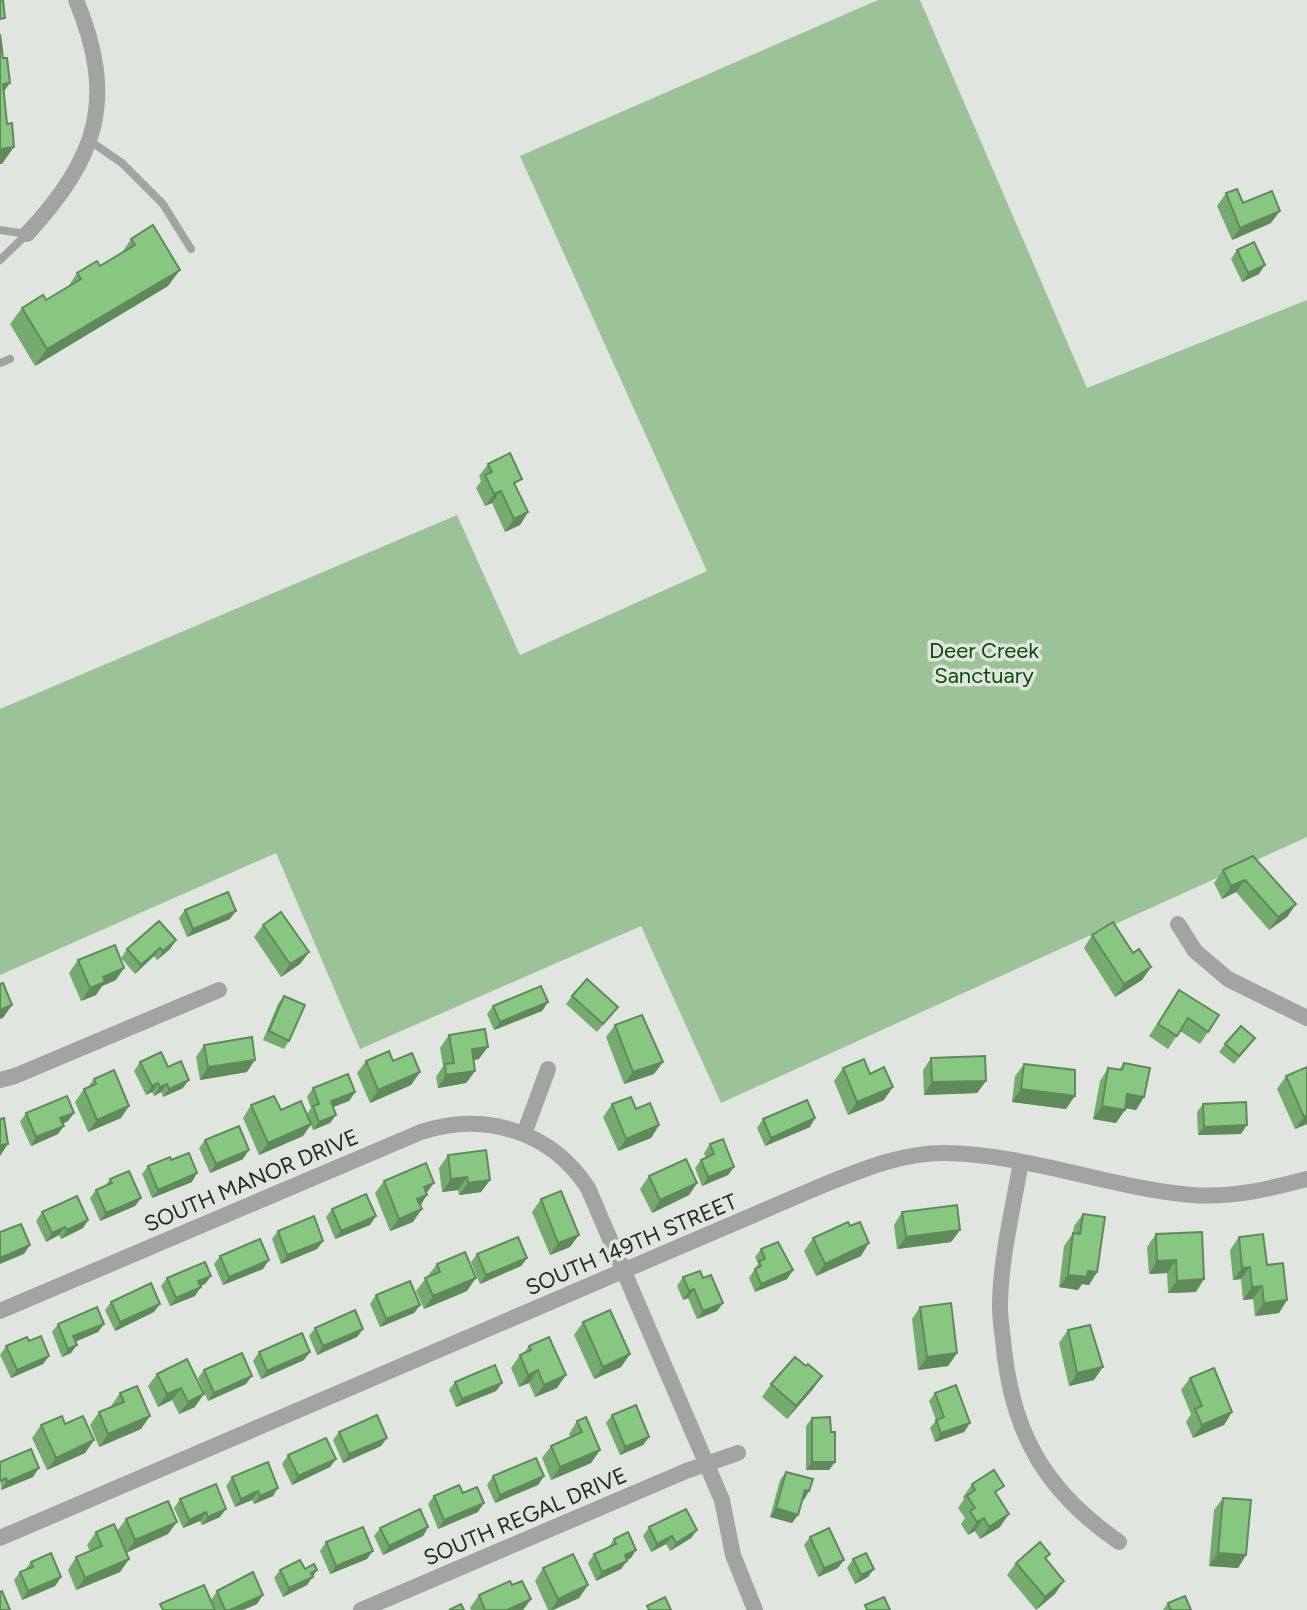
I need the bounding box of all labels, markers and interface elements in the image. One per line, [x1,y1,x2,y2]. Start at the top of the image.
park label: Deer Creek Sanctuary [929,637,1039,689]
street label: SOUTH MANOR DRIVE [140,1123,362,1238]
street label: SOUTH 149TH STREET [521,1188,741,1301]
street label: SOUTH REGAL DRIVE [419,1461,631,1572]

